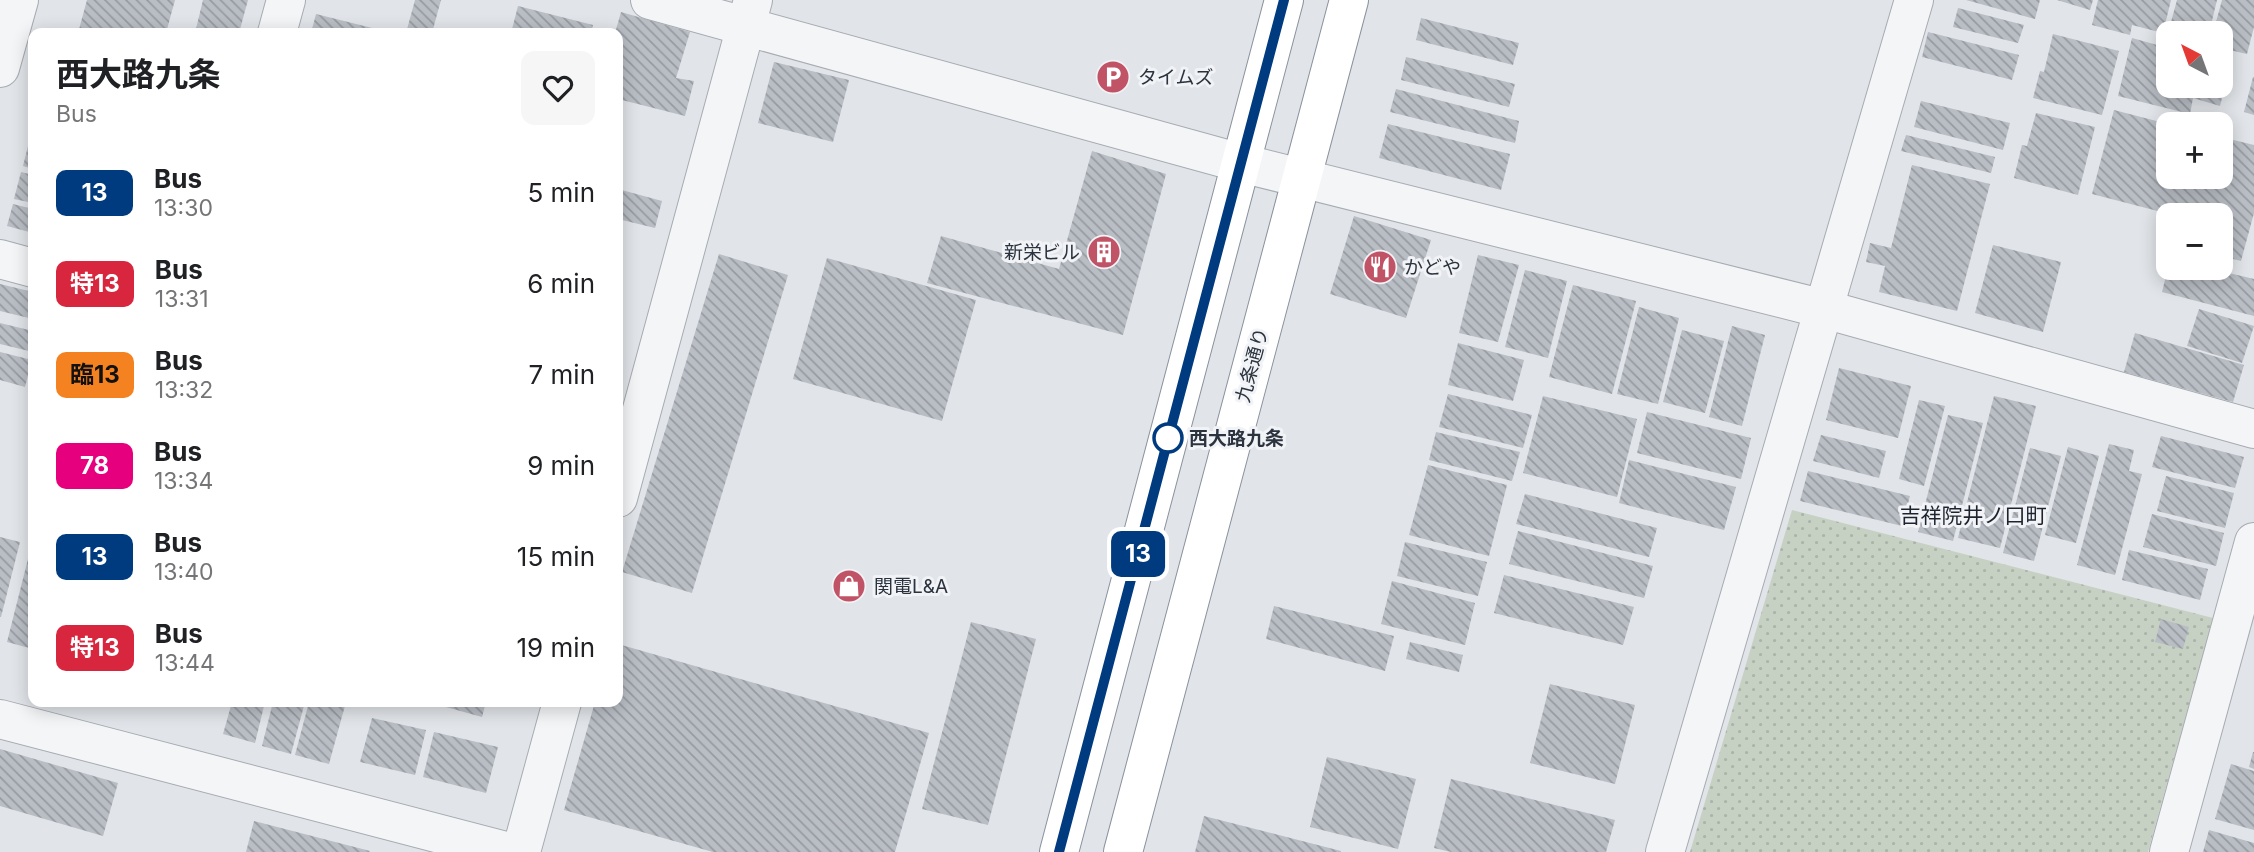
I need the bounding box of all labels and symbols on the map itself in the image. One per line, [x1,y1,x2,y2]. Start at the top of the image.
north arrow [2156,21,2233,98]
parking icon: タイムズ [1094,58,1132,96]
place label: タイムズ [1138,66,1214,89]
building icon: 新栄ビル [1085,233,1123,271]
place label: 新栄ビル [1004,241,1080,264]
restaurant icon: かどや [1361,248,1399,286]
place label: かどや [1404,256,1461,279]
street label: 九条通り [1231,325,1273,405]
marker: 西大路九条 [1153,423,1183,453]
place label: 西大路九条 [1189,427,1284,450]
district label: 吉祥院井ノ口町 [1900,503,2047,528]
line badge: 13 [1106,531,1170,577]
shop icon: 関電L&A [830,567,868,605]
place label: 関電L&A [874,575,948,598]

